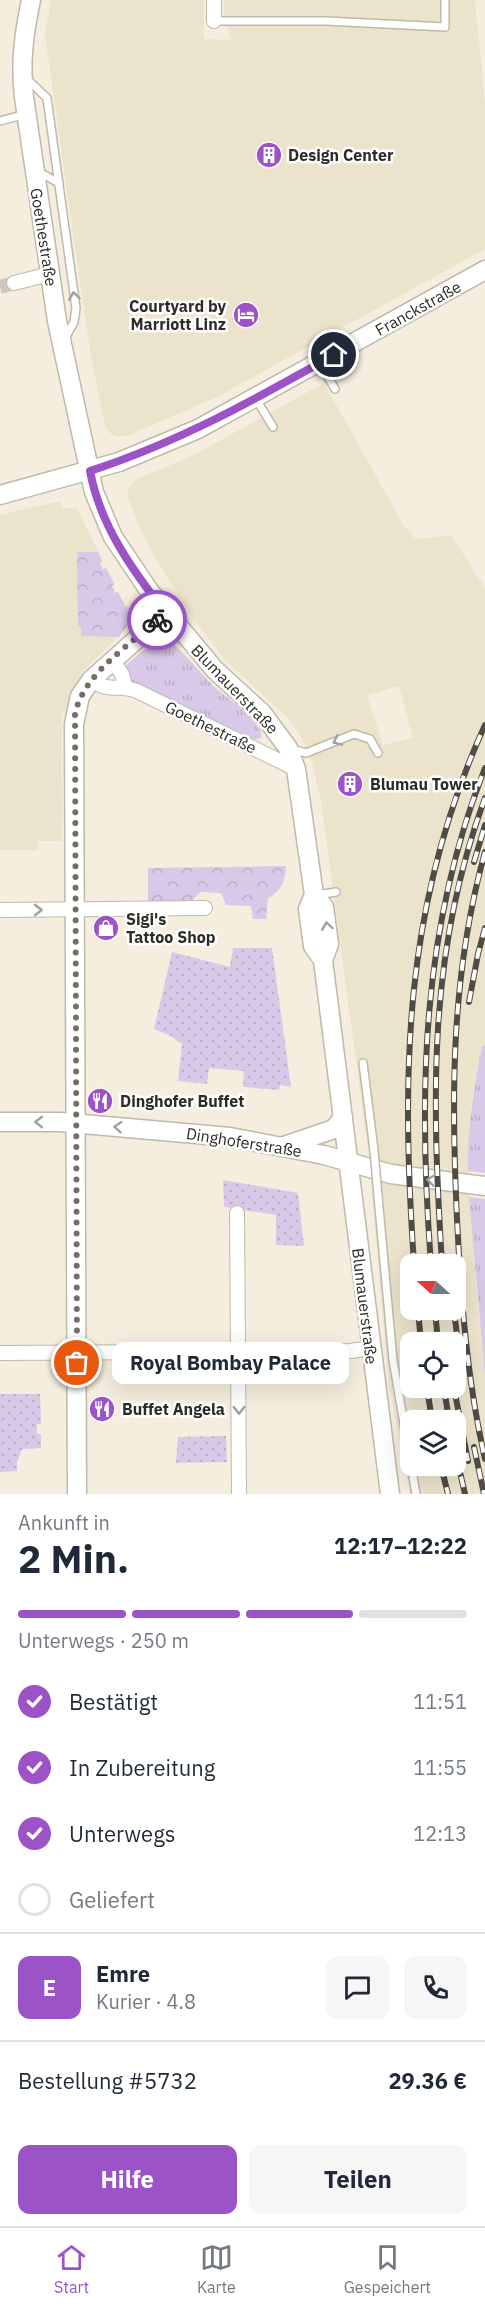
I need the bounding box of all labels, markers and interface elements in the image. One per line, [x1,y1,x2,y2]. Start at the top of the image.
building icon: Design Center [254,140,284,170]
place label: Design Center [288,145,394,165]
street label: Goethestraße [26,187,62,288]
street label: Franckstraße [372,276,465,340]
one-way arrow [69,291,81,300]
place label: Courtyard by Marriott Linz [129,296,226,334]
hotel icon: Courtyard by Marriott Linz [231,300,261,330]
pin [308,329,359,380]
icon: home [317,338,350,371]
courier [127,590,187,650]
icon: bike [141,604,174,637]
street label: Blumauerstraße [187,640,283,738]
street label: Goethestraße [162,696,260,758]
one-way arrow [332,734,343,746]
building icon: Blumau Tower [335,769,365,799]
place label: Blumau Tower [370,774,478,794]
one-way arrow [33,904,42,916]
place label: Sigi's Tattoo Shop [126,909,216,947]
shop icon: Sigi's Tattoo Shop [91,913,121,943]
one-way arrow [321,922,333,931]
restaurant icon: Dinghofer Buffet [85,1086,115,1116]
place label: Dinghofer Buffet [120,1091,244,1111]
one-way arrow [34,1116,43,1128]
one-way arrow [114,1120,123,1133]
street label: Dinghoferstraße [185,1123,303,1161]
one-way arrow [427,1174,436,1186]
street label: Blumauerstraße [348,1247,382,1365]
north arrow [400,1254,466,1320]
map controls [400,1254,466,1476]
button: locate [400,1332,466,1398]
pin [51,1337,102,1388]
callout: Royal Bombay Palace [113,1342,350,1384]
icon: bag [60,1346,93,1379]
text: Royal Bombay Palace [130,1349,331,1376]
restaurant icon: Buffet Angela [87,1394,117,1424]
place label: Buffet Angela [122,1399,225,1419]
one-way arrow [233,1406,245,1415]
button: layers [400,1410,466,1476]
text: Ankunft in [18,1509,110,1536]
text: 12:17–12:22 [334,1531,467,1560]
text: 2 Min. [18,1533,129,1584]
text: Unterwegs · 250 m [18,1627,189,1654]
icon: check [18,1685,51,1718]
text: Bestätigt [69,1687,158,1716]
text: 11:51 [413,1688,467,1715]
icon: check [18,1751,51,1784]
text: In Zubereitung [69,1753,215,1782]
text: 11:55 [413,1754,467,1781]
icon: check [18,1817,51,1850]
text: Unterwegs [69,1819,176,1848]
text: 12:13 [413,1820,467,1847]
text: Geliefert [69,1885,155,1914]
button: chat [326,1956,389,2019]
button: phone [404,1956,467,2019]
text: Emre [96,1959,150,1988]
text: E [43,1973,56,2002]
text: Kurier · 4.8 [96,1988,196,2015]
text: Bestellung #5732 [18,2066,197,2095]
text: 29.36 € [388,2066,467,2095]
button: Hilfe [18,2145,237,2214]
button: Teilen [249,2145,467,2214]
tab: Start [54,2241,89,2297]
tab: Karte [197,2241,236,2297]
tab: Gespeichert [344,2241,431,2297]

